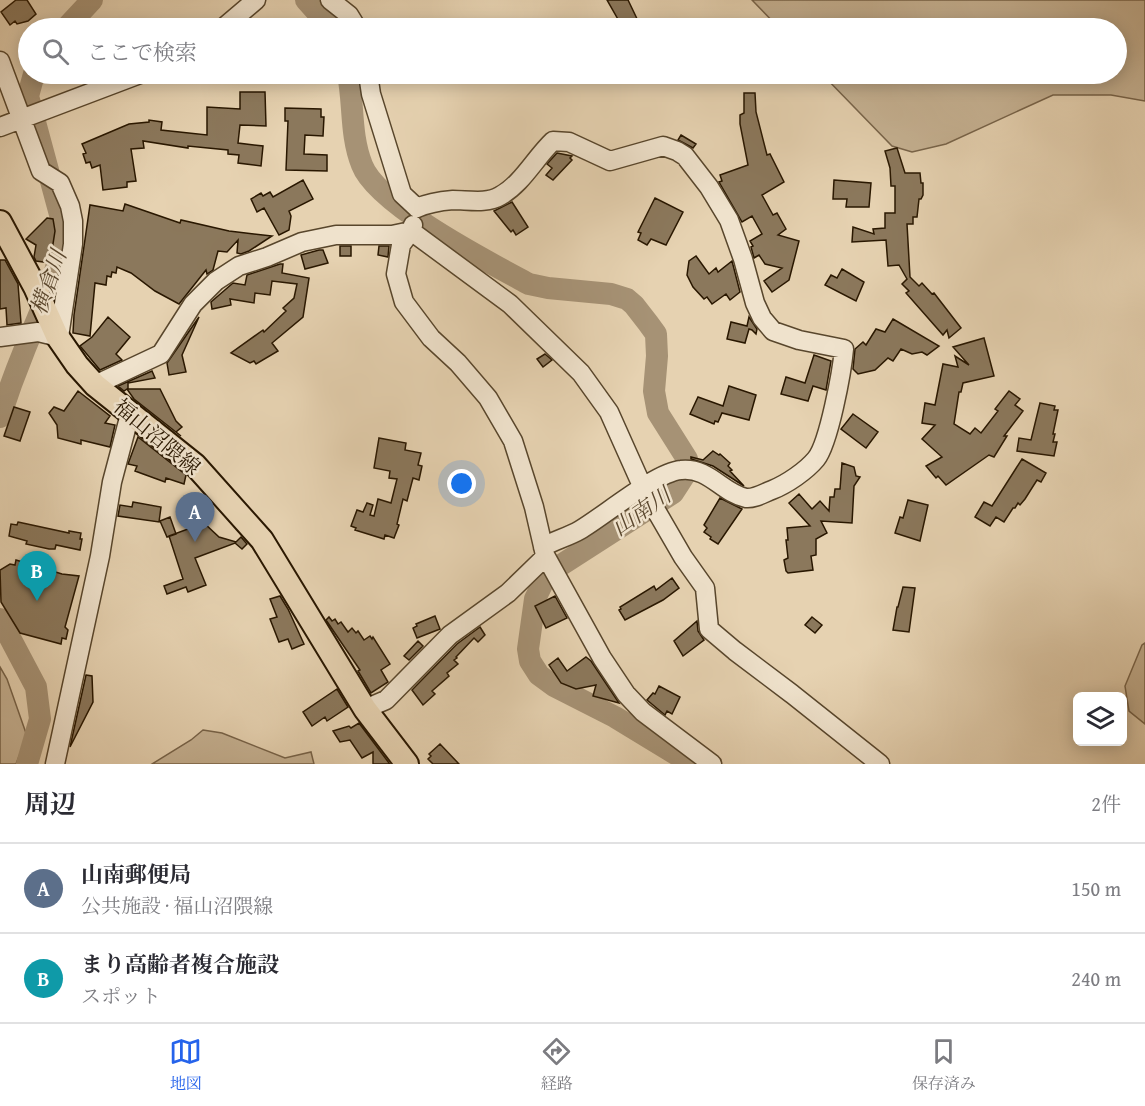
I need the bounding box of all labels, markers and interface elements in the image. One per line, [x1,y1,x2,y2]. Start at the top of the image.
search box [18,18,1127,84]
icon: search [39,35,72,68]
text: ここで検索 [87,36,197,68]
water label: 横倉川 [22,244,75,318]
street label: 福山沼隈線 [107,391,208,482]
your location [447,469,476,498]
water label: 山南川 [605,478,679,543]
pin: A [176,492,214,542]
pin: B [18,552,57,601]
map controls [1073,692,1127,746]
button: layers [1073,692,1127,746]
text: 周辺 [24,784,76,823]
text: 2件 [1091,789,1121,818]
text: 山南郵便局 [81,858,191,890]
text: A [37,874,50,903]
text: 150 m [1071,874,1121,903]
text: 公共施設 · 福山沼隈線 [81,891,273,920]
text: まり高齢者複合施設 [81,948,279,980]
text: B [37,964,50,993]
text: 240 m [1071,964,1121,993]
text: スポット [81,981,161,1010]
tab: 地図 [169,1035,202,1095]
tab: 経路 [540,1035,573,1095]
tab: 保存済み [912,1035,976,1095]

